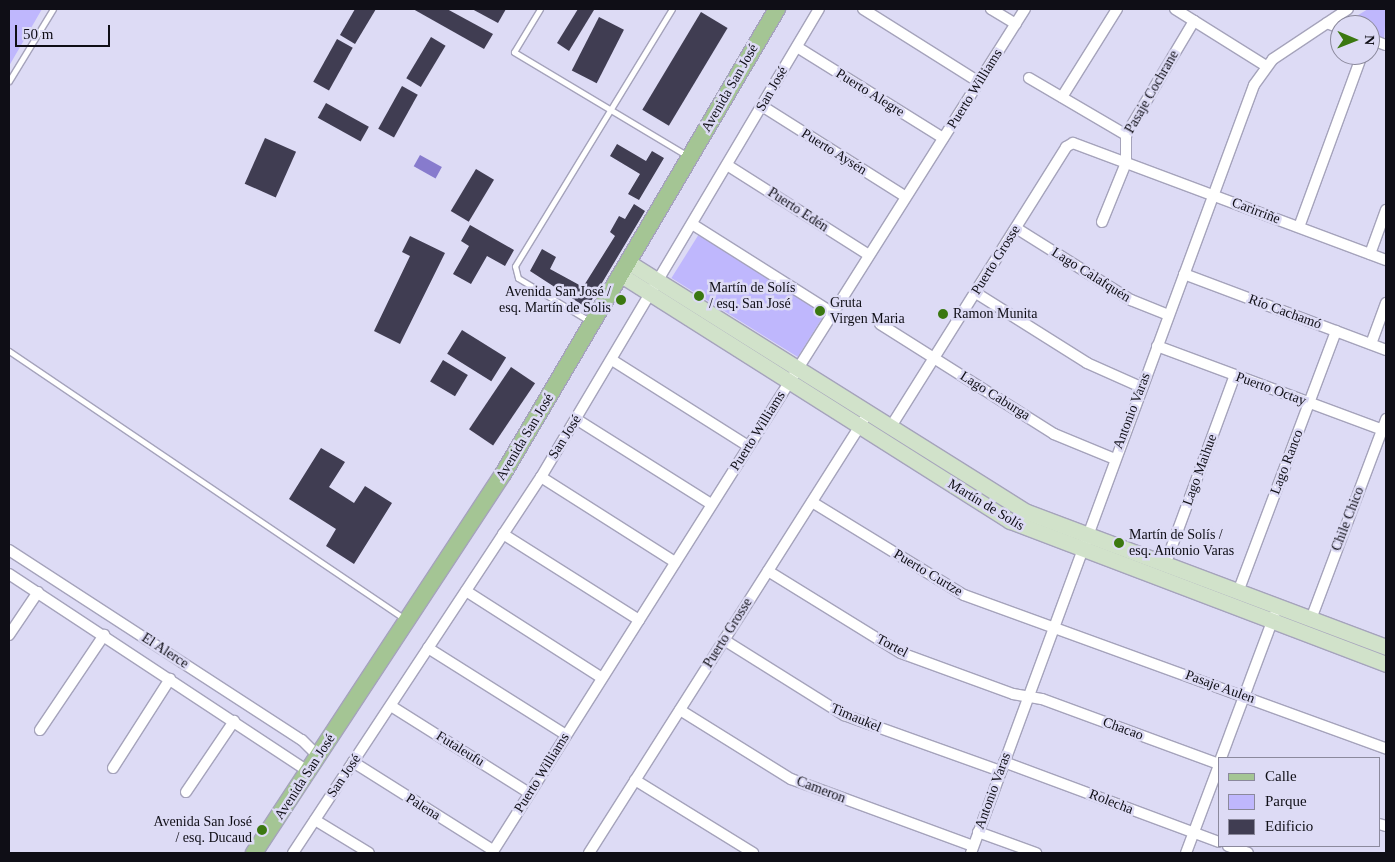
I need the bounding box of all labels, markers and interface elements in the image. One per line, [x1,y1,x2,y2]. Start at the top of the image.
scale bar [18,15,112,47]
north arrow [1330,15,1380,65]
text: 50 m [23,26,53,42]
text: N [1362,35,1377,45]
street label: Avenida San José [698,41,762,135]
street label: Puerto Williams [944,46,1006,132]
street label: Pasaje Cochrane [1121,48,1183,136]
street label: San José [753,64,791,114]
street label: Puerto Alegre [832,65,908,121]
street label: Puerto Aysén [798,125,870,179]
street label: Puerto Edén [765,184,831,236]
street label: Carirriñe [1229,194,1283,228]
street label: Puerto Grosse [968,222,1024,298]
street label: Lago Calafquén [1048,244,1134,306]
place label: Martín de Solís / esq. San José [709,280,795,312]
place label: Avenida San José / esq. Martín de Solis [499,284,611,316]
marker: Martín de Solís / esq. San José [693,290,705,302]
street label: Río Cachamó [1246,291,1324,333]
marker: Avenida San José / esq. Martín de Solis [615,294,627,306]
place label: Gruta Virgen Maria [830,295,905,328]
marker: Gruta Virgen Maria [814,305,826,317]
place label: Ramon Munita [953,306,1037,322]
marker: Ramon Munita [937,308,949,320]
street label: Lago Caburga [957,368,1033,424]
street label: Puerto Octay [1234,369,1308,409]
street label: Antonio Varas [1110,370,1154,452]
street label: Puerto Williams [727,388,789,474]
street label: Avenida San José [492,390,558,484]
street label: San José [545,412,585,462]
street label: Lago Ranco [1267,427,1307,497]
street label: Lago Maihue [1179,432,1221,508]
street label: Martín de Solís [945,476,1027,534]
street label: Chile Chico [1328,485,1368,553]
place label: Martín de Solís / esq. Antonio Varas [1129,527,1235,560]
marker: Martín de Solís / esq. Antonio Varas [1113,537,1125,549]
street label: Puerto Curtze [891,546,965,600]
street label: Puerto Grosse [700,595,756,671]
street label: El Alerce [138,629,192,673]
street label: Tortel [873,631,911,661]
street label: Pasaje Aulen [1183,667,1257,707]
street label: Timaukel [828,700,884,736]
street label: Chacao [1100,714,1146,744]
street label: Futaleufu [433,728,487,770]
street label: Puerto Williams [511,730,573,816]
street label: Avenida San José [271,731,339,823]
street label: Antonio Varas [971,750,1015,832]
street label: San José [323,751,365,801]
legend [1218,757,1380,847]
text: Calle [1265,768,1297,784]
street label: Cameron [794,773,848,807]
street label: Rolecha [1087,786,1135,818]
street label: Palena [403,790,443,824]
text: Parque [1265,793,1307,809]
place label: Avenida San José / esq. Ducaud [154,814,252,846]
text: Edificio [1265,818,1313,834]
marker: Avenida San José / esq. Ducaud [256,824,268,836]

